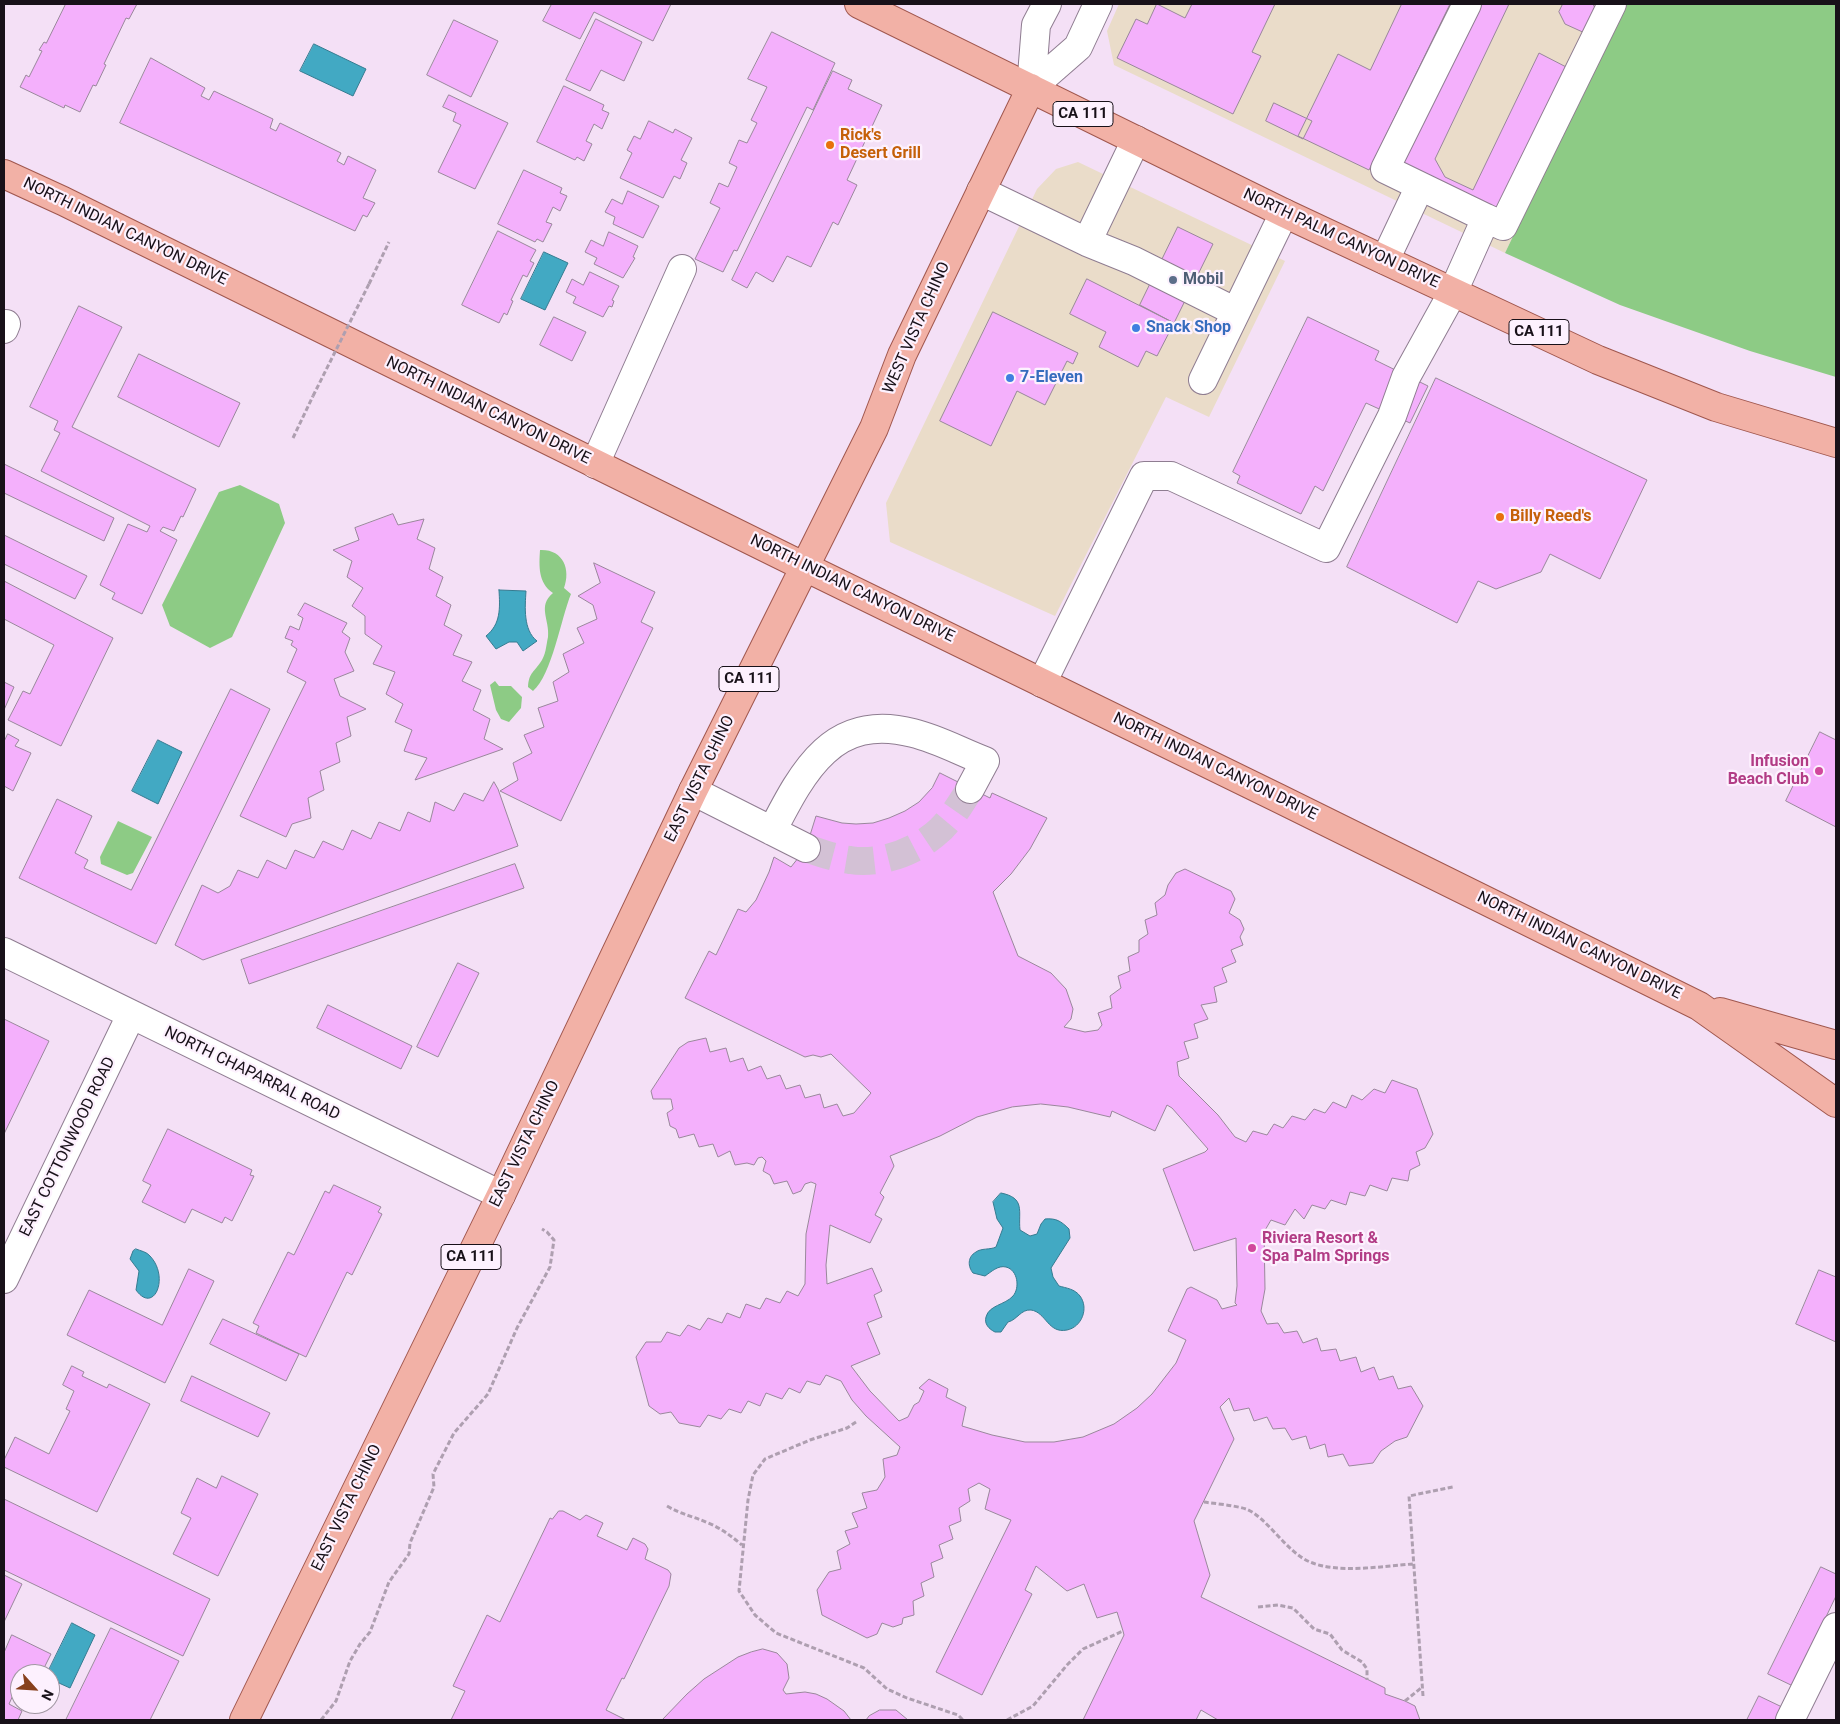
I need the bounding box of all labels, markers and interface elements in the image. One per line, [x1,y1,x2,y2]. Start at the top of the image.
road number: CA 111 [1053,102,1113,126]
place label: Rick's Desert Grill [840,126,921,164]
marker: Rick's Desert Grill [824,139,836,151]
street label: NORTH INDIAN CANYON DRIVE [20,174,230,290]
street label: NORTH PALM CANYON DRIVE [1240,185,1442,293]
street label: WEST VISTA CHINO [879,259,955,397]
place label: Mobil [1183,270,1224,290]
marker: Mobil [1167,274,1179,286]
place label: Snack Shop [1146,318,1231,338]
road number: CA 111 [1509,320,1569,344]
marker: Snack Shop [1130,322,1142,334]
street label: NORTH INDIAN CANYON DRIVE [383,353,593,469]
place label: 7-Eleven [1020,368,1083,388]
marker: 7-Eleven [1004,372,1016,384]
place label: Billy Reed's [1510,507,1592,527]
marker: Billy Reed's [1494,511,1506,523]
street label: NORTH INDIAN CANYON DRIVE [747,531,957,647]
road number: CA 111 [719,666,779,692]
street label: NORTH INDIAN CANYON DRIVE [1110,709,1320,825]
street label: EAST VISTA CHINO [661,713,739,845]
place label: Infusion Beach Club [1728,752,1809,790]
marker: Infusion Beach Club [1813,765,1825,777]
street label: NORTH INDIAN CANYON DRIVE [1474,888,1684,1004]
street label: NORTH CHAPARRAL ROAD [161,1023,343,1125]
street label: EAST COTTONWOOD ROAD [16,1054,120,1240]
street label: EAST VISTA CHINO [486,1078,564,1210]
place label: Riviera Resort & Spa Palm Springs [1262,1229,1390,1267]
marker: Riviera Resort & Spa Palm Springs [1246,1242,1258,1254]
road number: CA 111 [441,1244,501,1270]
street label: EAST VISTA CHINO [308,1442,386,1574]
north arrow [10,1664,60,1714]
text: N [38,1687,57,1703]

